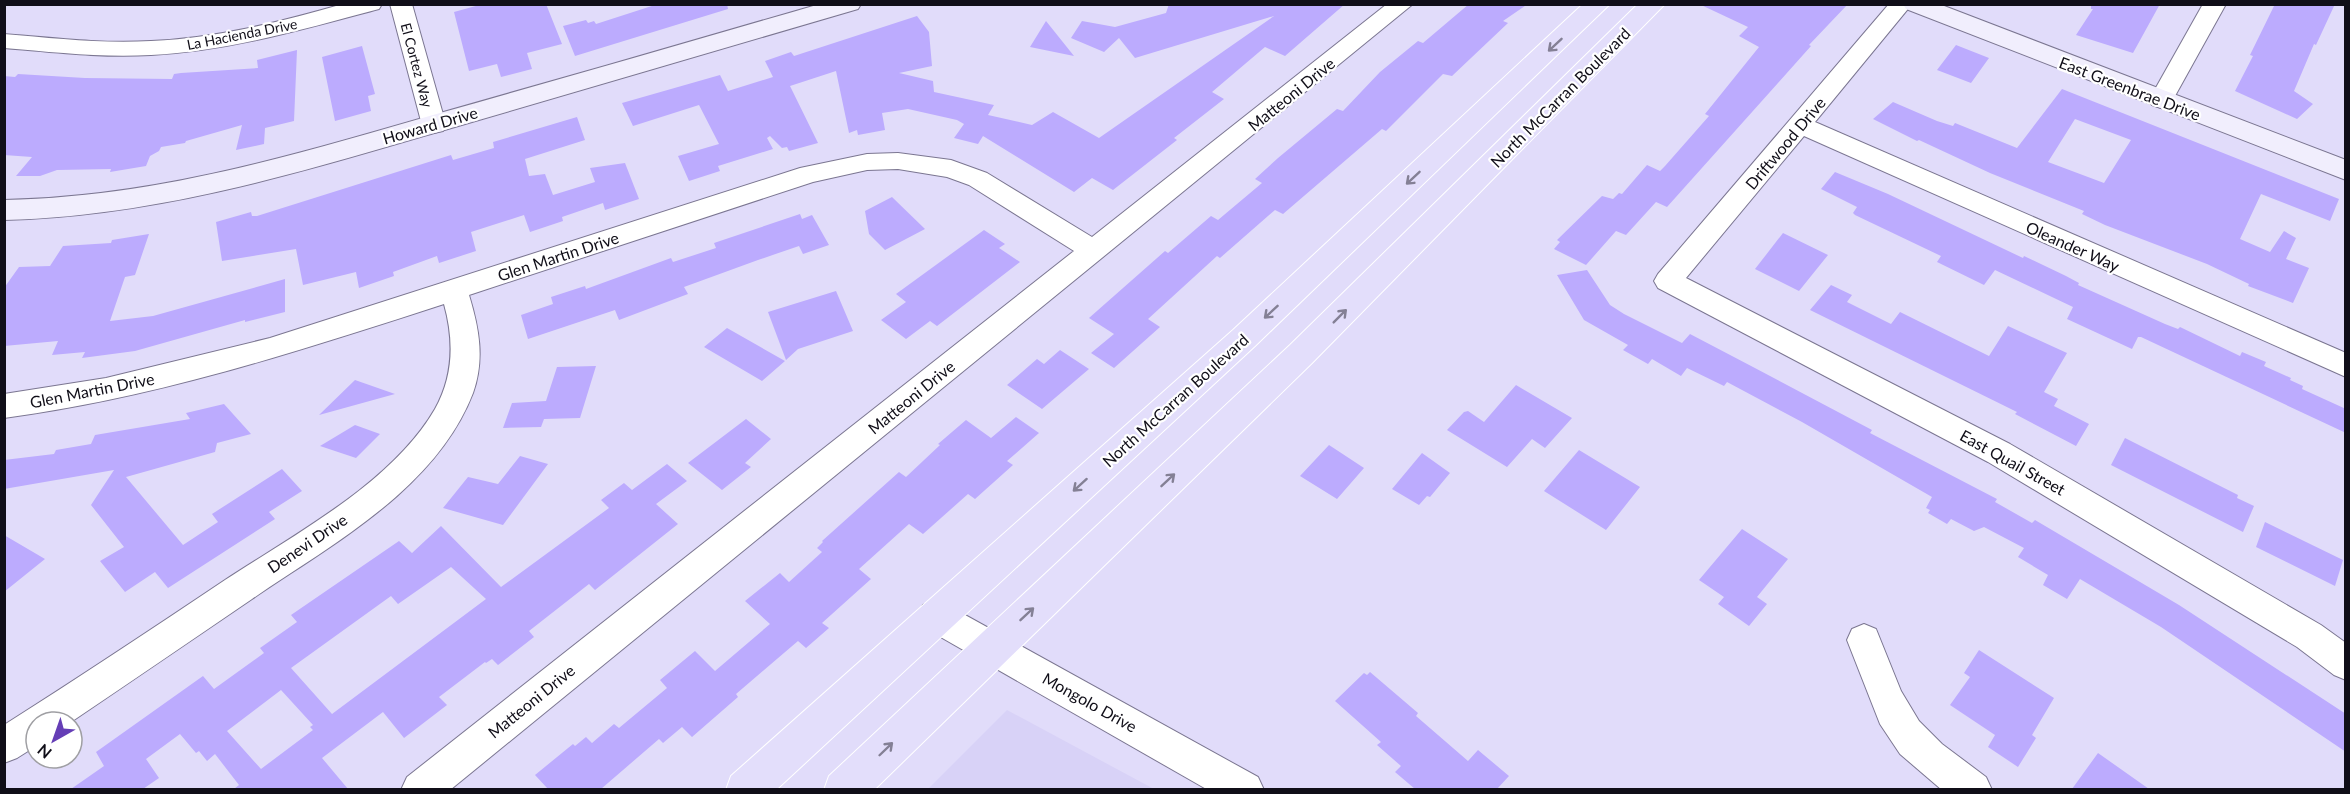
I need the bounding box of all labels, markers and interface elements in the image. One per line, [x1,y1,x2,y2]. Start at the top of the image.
street label: La Hacienda Drive [185,15,299,53]
street label: El Cortez Way [398,21,437,110]
street label: North McCarran Boulevard [1486,23,1634,171]
one-way arrow [1548,37,1563,52]
street label: East Greenbrae Drive [2057,52,2203,124]
street label: Matteoni Drive [1244,53,1338,135]
street label: Driftwood Drive [1741,93,1829,193]
street label: Howard Drive [380,102,480,148]
one-way arrow [1406,171,1421,185]
street label: Oleander Way [2023,217,2123,275]
street label: Glen Martin Drive [495,227,621,285]
one-way arrow [1264,305,1279,319]
one-way arrow [1332,309,1347,323]
street label: North McCarran Boulevard [1098,330,1252,470]
street label: Matteoni Drive [864,356,958,438]
street label: Glen Martin Drive [28,369,156,411]
street label: East Quail Street [1957,425,2069,499]
one-way arrow [1161,473,1176,487]
one-way arrow [1073,478,1088,492]
street label: Denevi Drive [264,509,350,577]
one-way arrow [1019,606,1034,621]
street label: Matteoni Drive [484,660,578,742]
street label: Mongolo Drive [1039,668,1141,736]
north arrow [24,710,84,770]
text: N [33,741,55,763]
one-way arrow [879,742,894,756]

